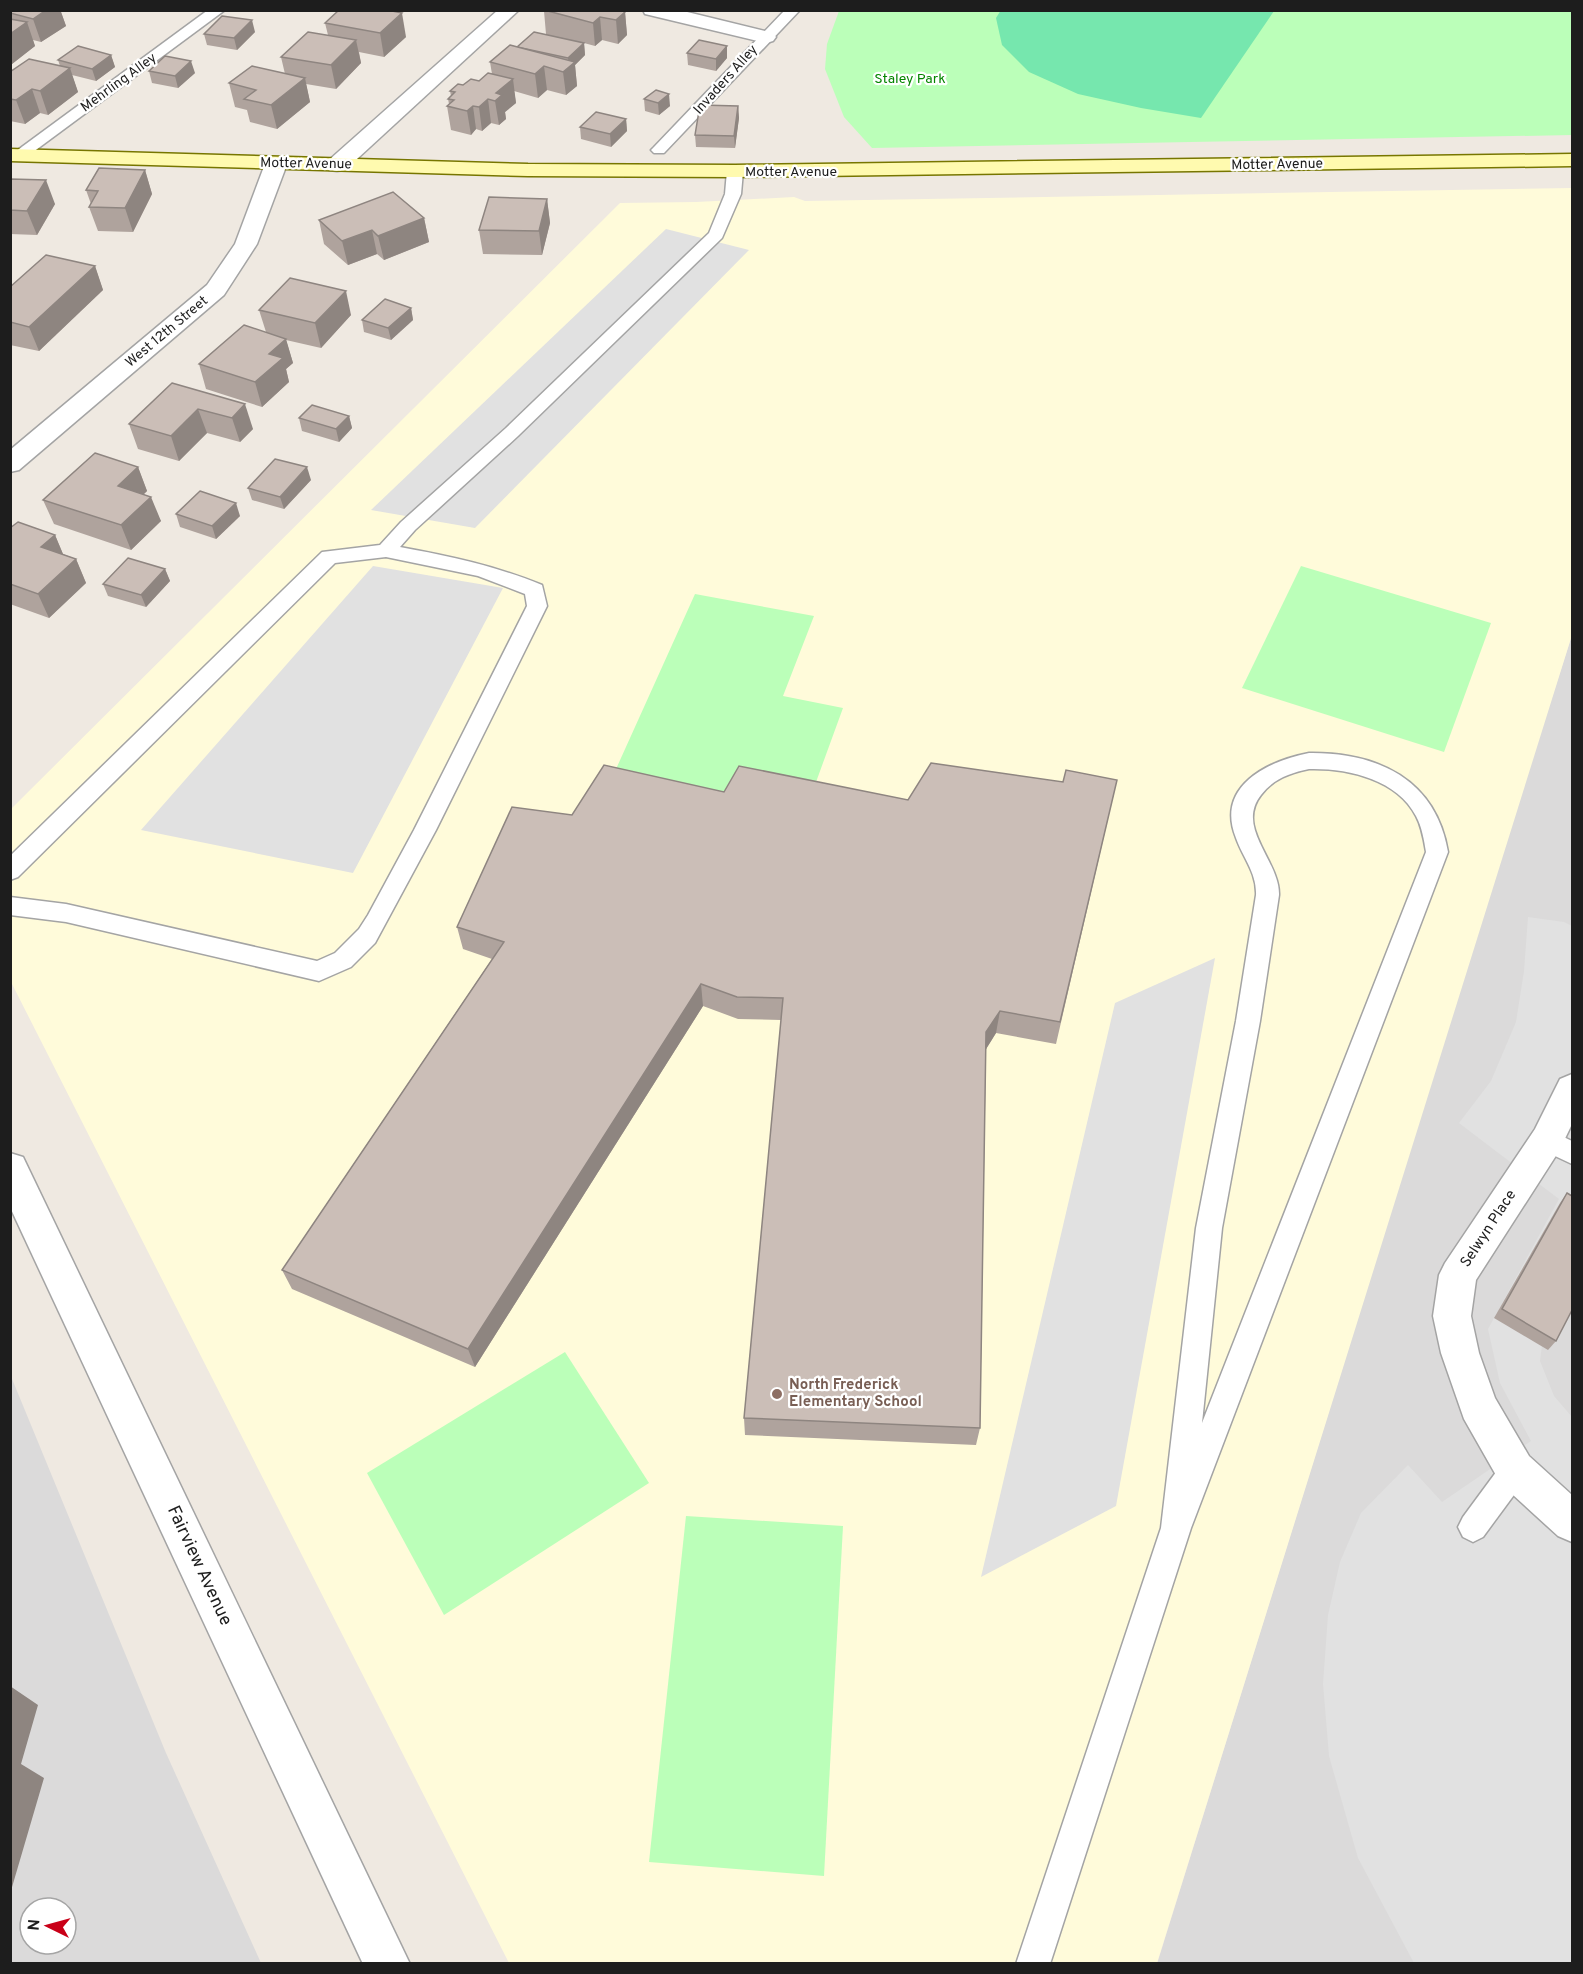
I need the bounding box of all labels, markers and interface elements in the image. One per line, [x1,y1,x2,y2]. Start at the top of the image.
street label: Invaders Alley [690,42,762,118]
street label: Mehrling Alley [78,50,160,116]
park label: Staley Park [874,71,946,88]
street label: Motter Avenue [260,155,352,173]
street label: Motter Avenue [1231,156,1323,174]
street label: Motter Avenue [745,164,837,181]
street label: West 12th Street [122,293,212,371]
street label: Selwyn Place [1457,1187,1521,1271]
place label: North Frederick Elementary School [789,1376,922,1412]
marker: North Frederick Elementary School [770,1387,784,1401]
street label: Fairview Avenue [161,1502,237,1630]
north arrow [18,1896,78,1956]
text: N [25,1918,46,1931]

